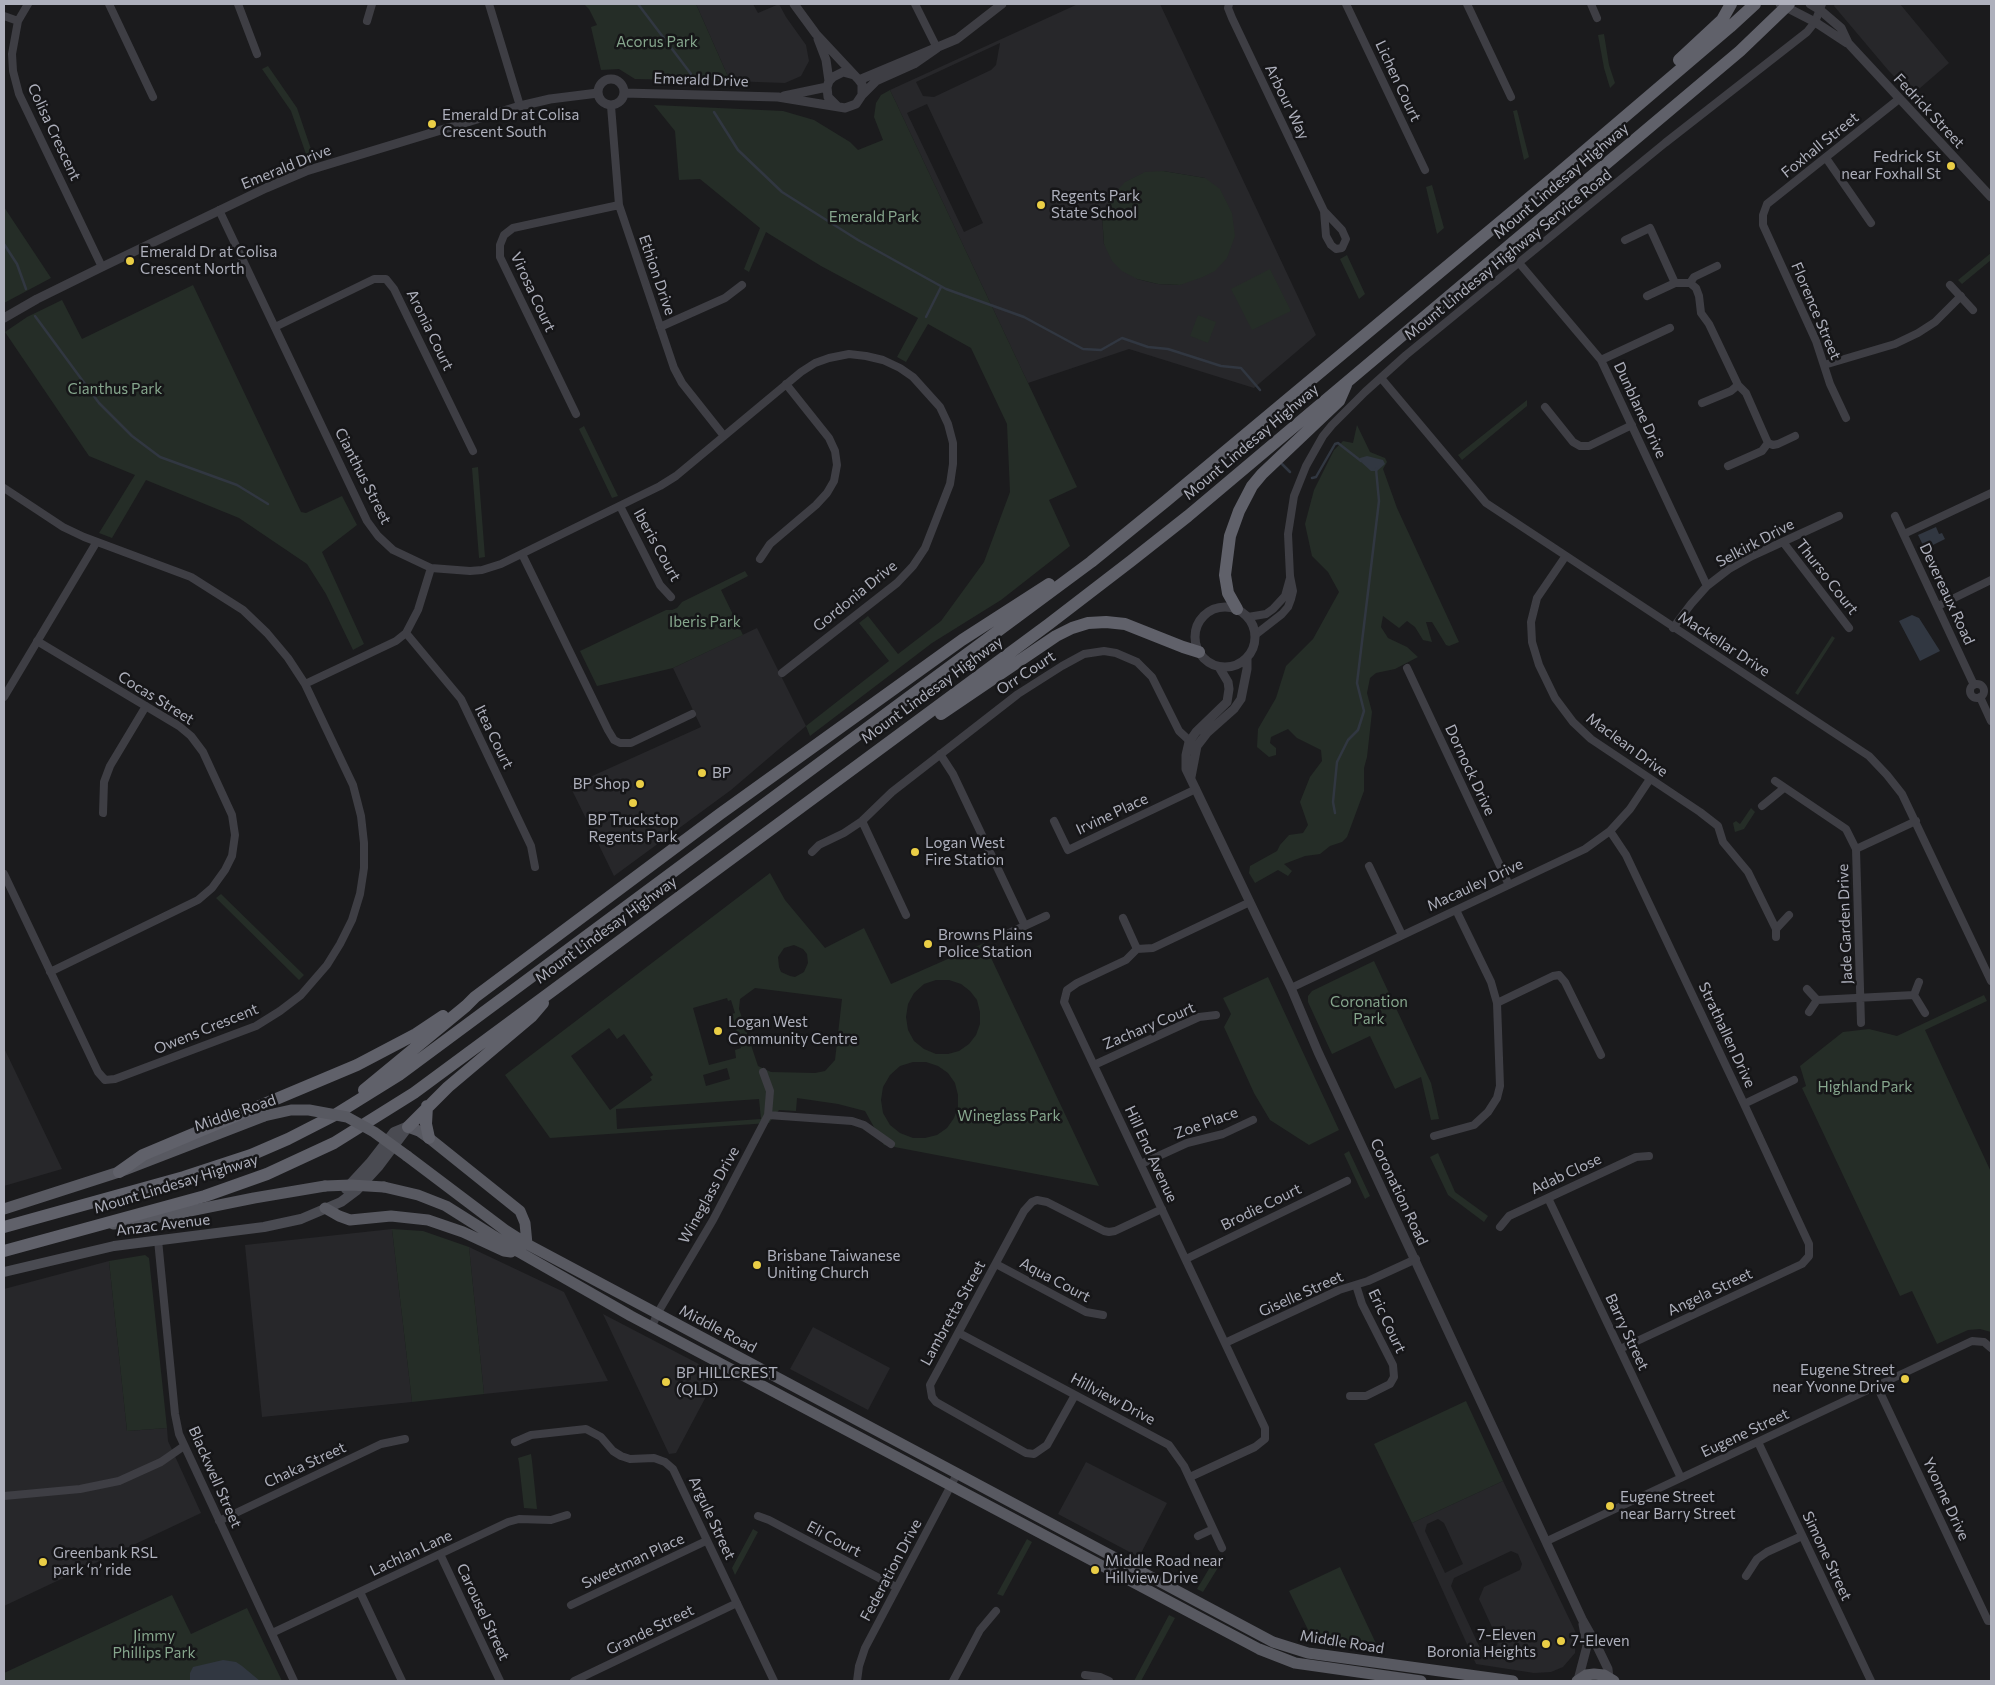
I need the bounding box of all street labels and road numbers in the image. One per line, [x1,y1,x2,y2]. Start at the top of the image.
street label: Lichen Court [1371,38,1425,124]
street label: Arbour Way [1261,61,1313,143]
street label: Emerald Drive [653,69,749,91]
street label: Fedrick Street [1890,70,1968,152]
street label: Colisa Crescent [24,80,84,184]
street label: Foxhall Street [1778,108,1862,182]
street label: Mount Lindesay Highway [1490,119,1632,243]
street label: Emerald Drive [239,141,333,193]
street label: Mount Lindesay Highway Service Road [1401,166,1615,344]
street label: Ethion Drive [635,232,679,318]
street label: Virosa Court [507,249,559,335]
street label: Florence Street [1787,260,1845,362]
street label: Aronia Court [403,287,457,373]
street label: Dunblane Drive [1610,359,1670,461]
street label: Mount Lindesay Highway [1180,380,1322,504]
street label: Cianthus Street [331,425,395,527]
street label: Iberis Court [630,506,684,584]
street label: Selkirk Drive [1713,515,1797,571]
street label: Thurso Court [1792,536,1862,618]
street label: Devereaux Road [1916,540,1978,648]
street label: Gordonia Drive [809,557,901,635]
street label: Mackellar Drive [1675,608,1773,680]
street label: Mount Lindesay Highway [858,632,1006,748]
street label: Orr Court [993,647,1059,699]
street label: Cocas Street [115,667,197,729]
street label: Itea Court [471,702,517,772]
street label: Maclean Drive [1583,709,1671,781]
street label: Dornock Drive [1441,722,1499,818]
street label: Irvine Place [1073,789,1151,839]
street label: Macauley Drive [1424,855,1526,915]
street label: Jade Garden Drive [1834,863,1856,985]
street label: Mount Lindesay Highway [532,872,680,988]
street label: Strathallen Drive [1695,979,1759,1091]
street label: Zachary Court [1100,999,1198,1053]
street label: Owens Crescent [151,1000,261,1058]
street label: Middle Road [192,1091,278,1135]
street label: Hill End Avenue [1121,1103,1181,1205]
street label: Zoe Place [1172,1103,1240,1143]
street label: Coronation Road [1366,1136,1432,1248]
street label: Wineglass Drive [675,1143,743,1247]
street label: Mount Lindesay Highway [92,1150,260,1218]
street label: Adab Close [1528,1150,1604,1198]
street label: Brodie Court [1218,1180,1304,1234]
street label: Anzac Avenue [115,1210,211,1240]
street label: Aqua Court [1017,1254,1093,1306]
street label: Lambretta Street [917,1257,989,1369]
street label: Angela Street [1665,1264,1755,1320]
street label: Giselle Street [1256,1267,1346,1321]
street label: Eric Court [1364,1286,1410,1356]
street label: Barry Street [1601,1291,1653,1373]
street label: Middle Road [676,1301,760,1357]
street label: Hillview Drive [1068,1369,1158,1429]
street label: Eugene Street [1698,1405,1792,1461]
street label: Blackwell Street [185,1423,245,1531]
street label: Chaka Street [261,1438,349,1492]
street label: Yvonne Drive [1919,1455,1973,1543]
street label: Argule Street [685,1473,739,1563]
street label: Simone Street [1798,1508,1856,1604]
street label: Federation Drive [856,1516,926,1624]
street label: Eli Court [804,1517,864,1561]
street label: Lachlan Lane [367,1526,455,1580]
street label: Sweetman Place [579,1529,687,1593]
street label: Carousel Street [453,1561,513,1663]
street label: Grande Street [603,1601,697,1659]
street label: Middle Road [1299,1626,1385,1658]

